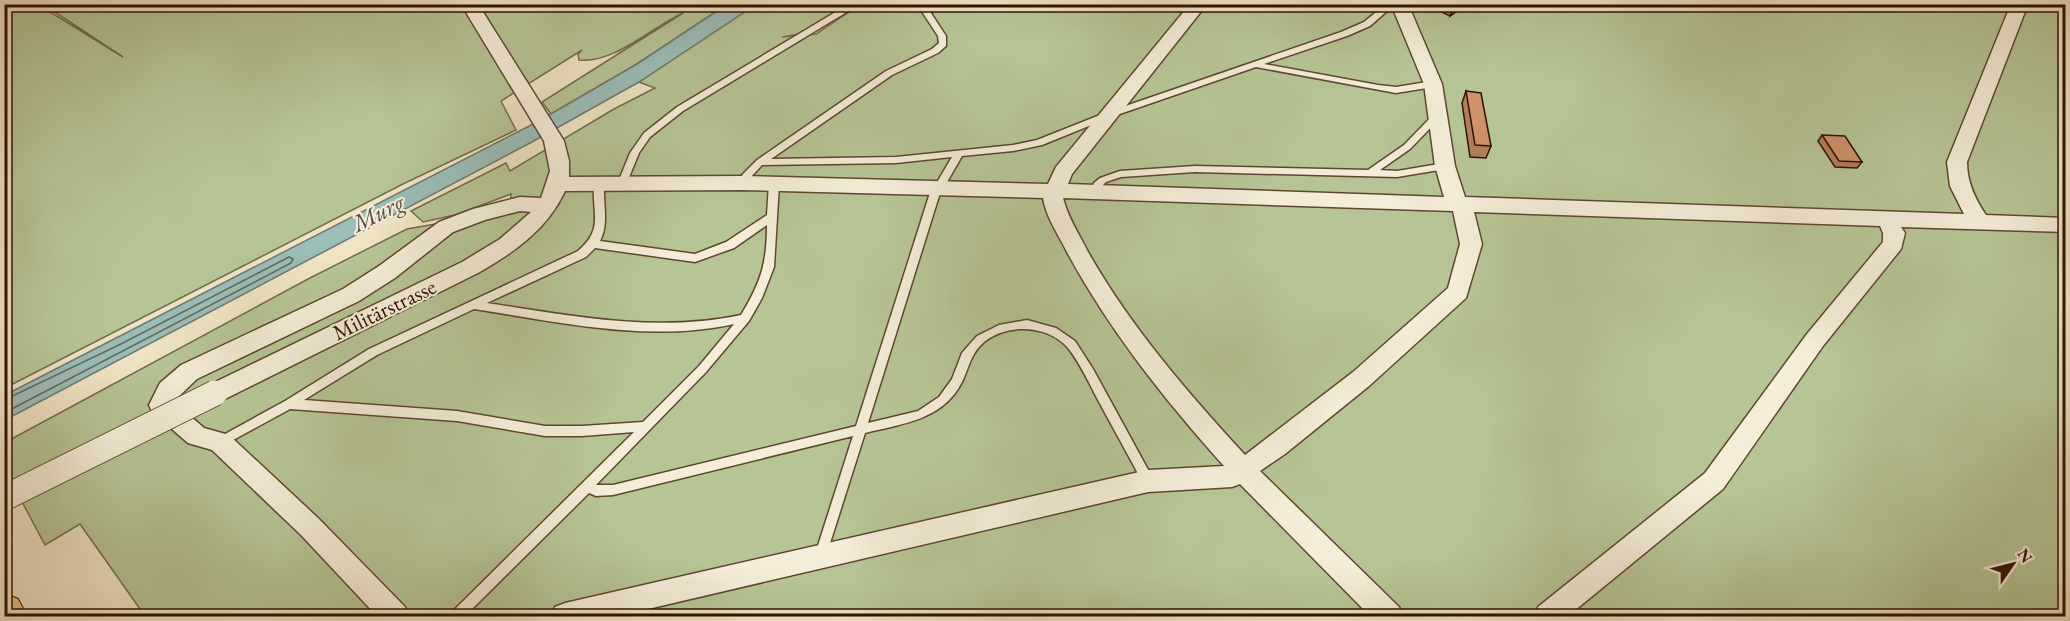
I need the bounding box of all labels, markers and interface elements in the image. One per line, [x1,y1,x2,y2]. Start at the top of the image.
water label: Murg [345,186,410,240]
street label: Militärstrasse [328,272,441,347]
north arrow [1983,534,2043,594]
text: N [2013,544,2037,567]

